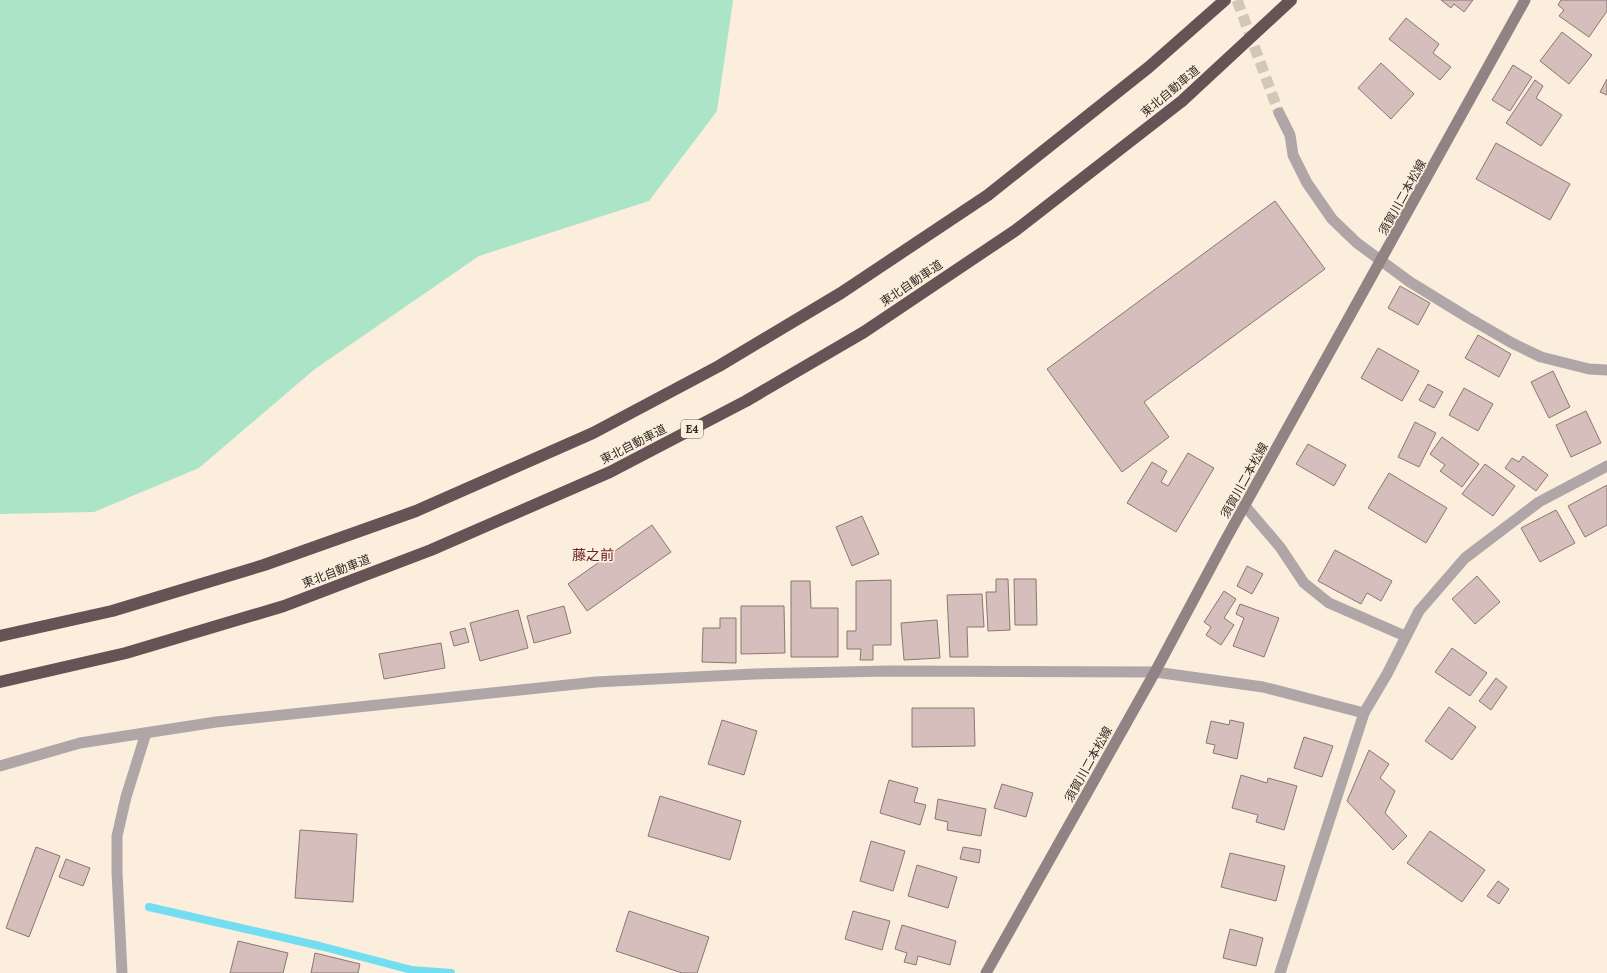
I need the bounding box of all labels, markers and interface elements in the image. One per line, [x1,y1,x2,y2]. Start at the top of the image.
street label: 東北自動車道 [1138,62,1202,120]
street label: 須賀川二本松線 [1375,157,1429,237]
street label: 東北自動車道 [877,257,945,309]
road number: E4 [681,420,703,438]
street label: 東北自動車道 [598,421,668,467]
street label: 須賀川二本松線 [1217,440,1271,520]
district label: 藤之前 [572,546,614,564]
street label: 東北自動車道 [300,551,372,591]
street label: 須賀川二本松線 [1061,724,1115,804]

